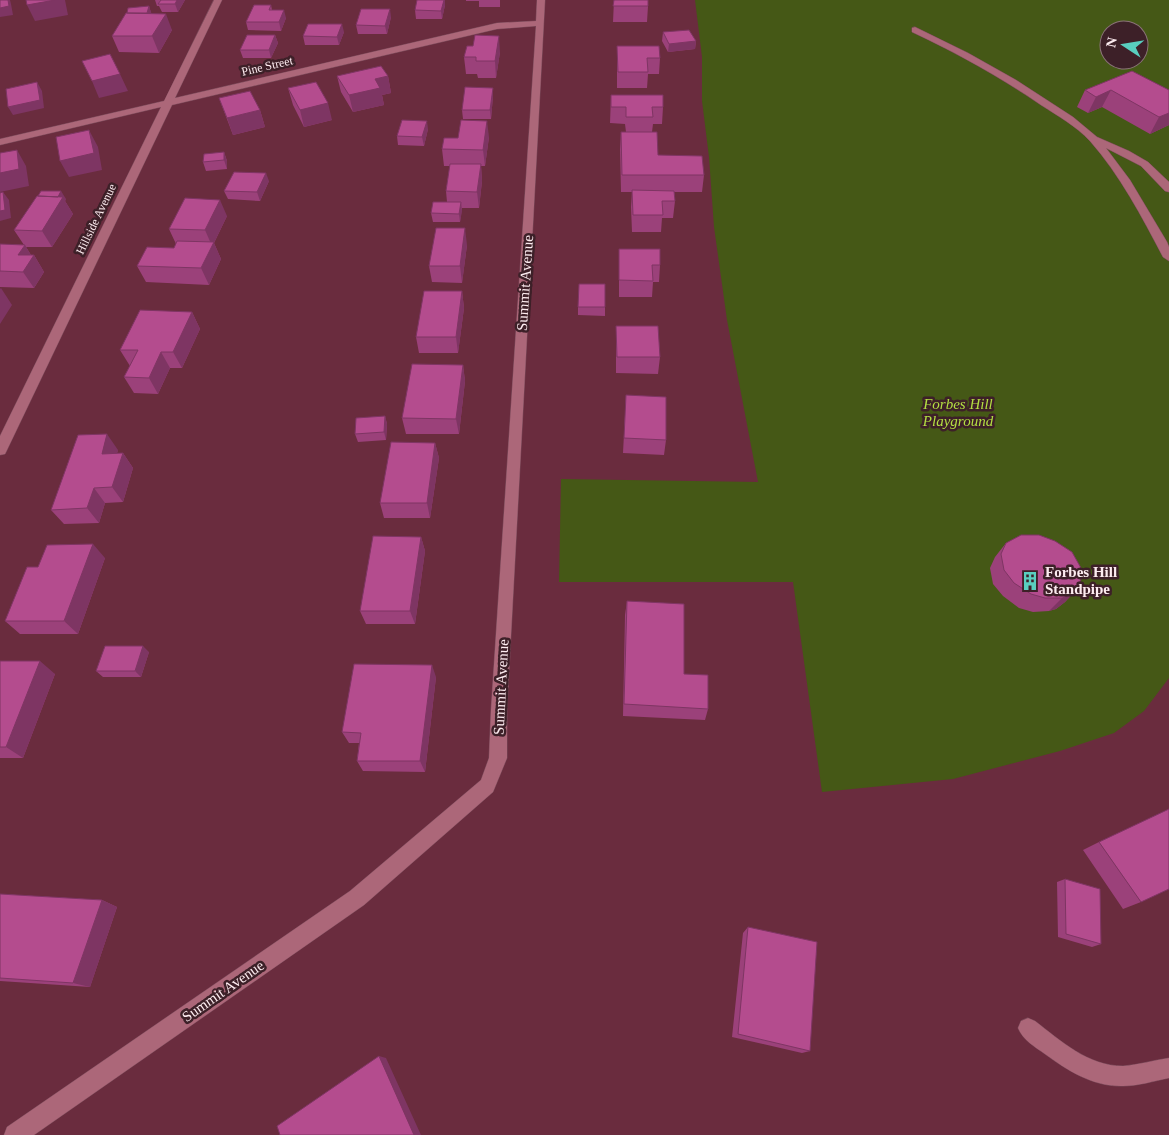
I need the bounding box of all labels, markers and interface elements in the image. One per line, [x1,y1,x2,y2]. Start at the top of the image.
north arrow [1099,20,1149,70]
text: N [1103,36,1120,49]
street label: Pine Street [240,53,295,79]
street label: Hillside Avenue [73,181,119,257]
street label: Summit Avenue [514,234,536,331]
park label: Forbes Hill Playground [922,396,994,429]
place label: Forbes Hill Standpipe [1045,564,1117,597]
building icon: Forbes Hill Standpipe [1019,570,1041,592]
street label: Summit Avenue [490,638,512,735]
street label: Summit Avenue [179,957,267,1025]

